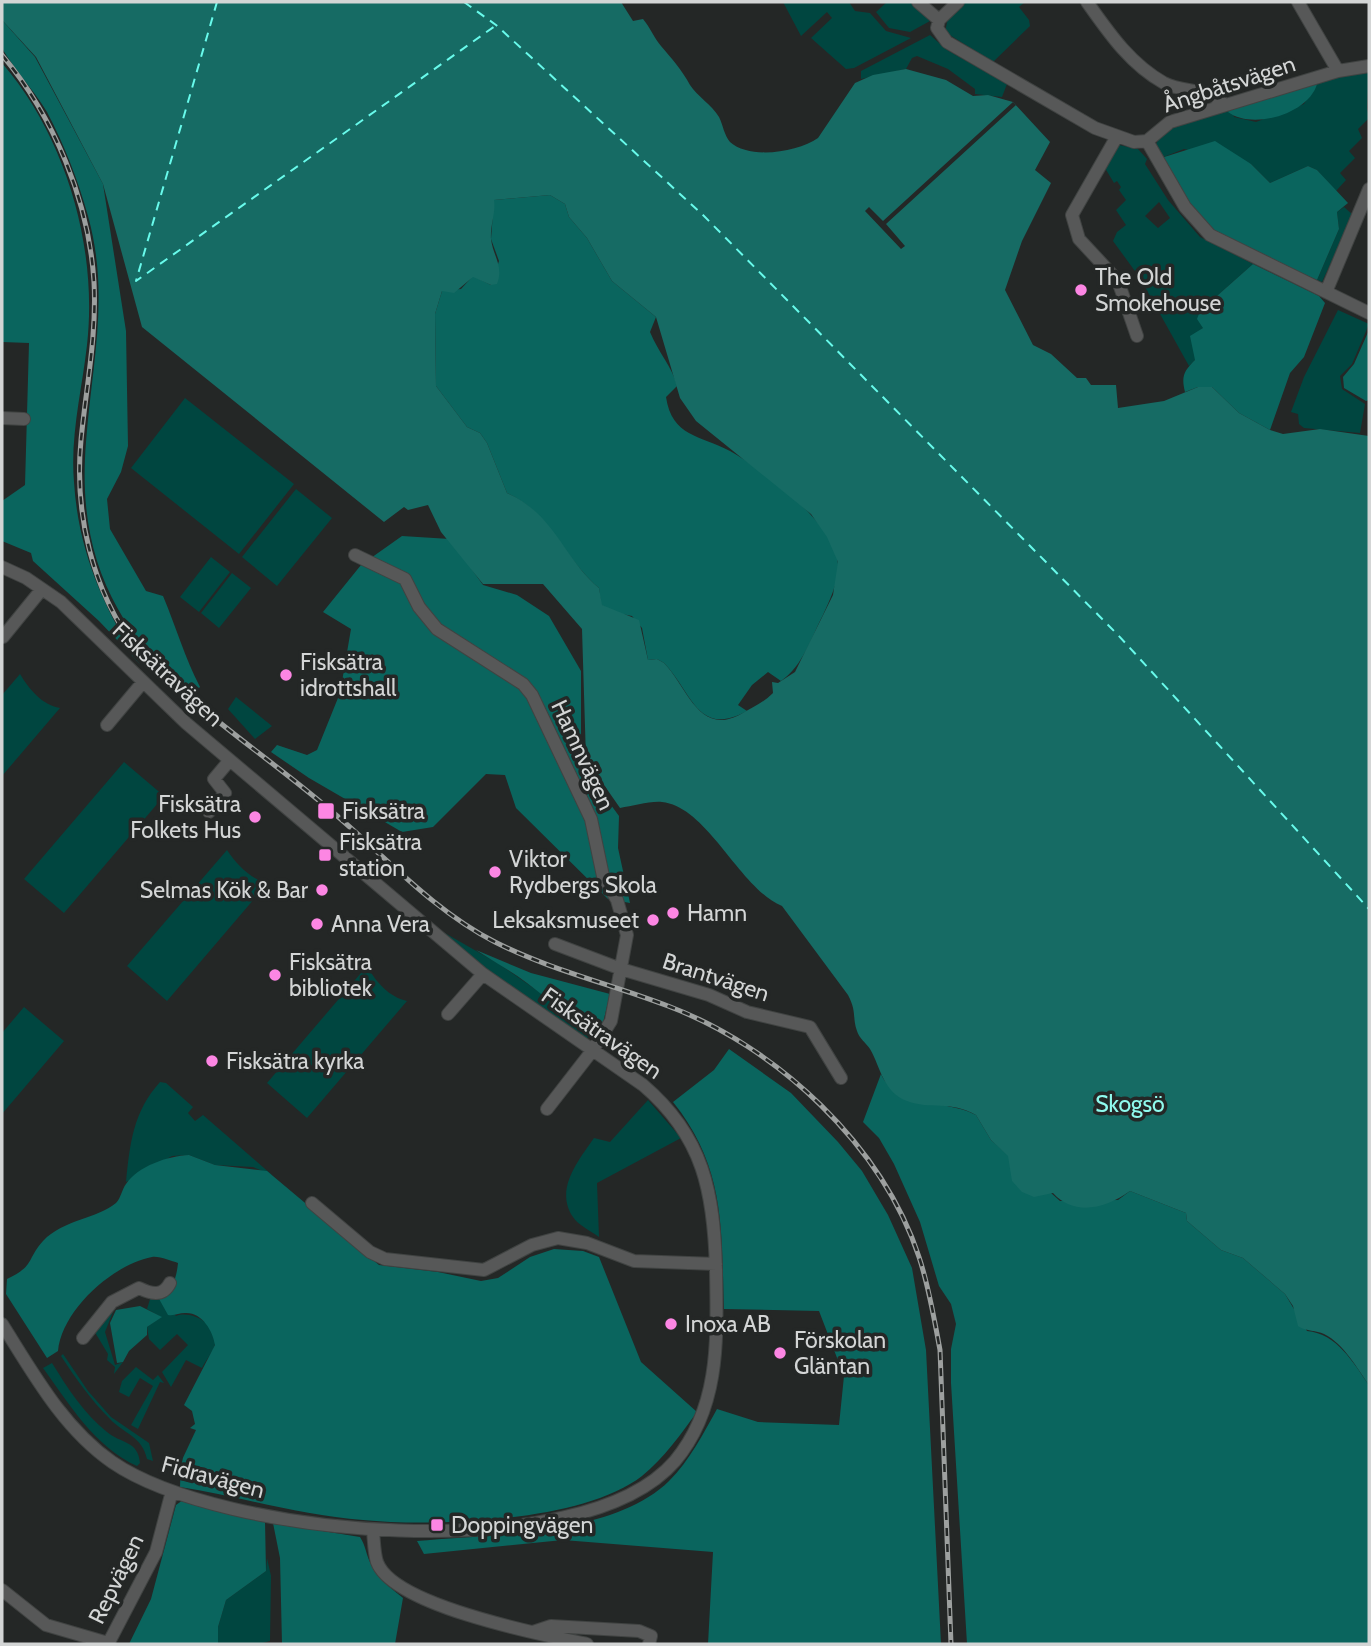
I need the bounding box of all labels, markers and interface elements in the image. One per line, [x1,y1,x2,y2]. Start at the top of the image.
street label: Ångbåtsvägen [1159,48,1299,119]
place label: The Old Smokehouse [1095,263,1221,317]
marker: The Old Smokehouse [1073,282,1089,298]
street label: Fisksätravägen [107,616,229,732]
place label: Fisksätra idrottshall [300,648,397,702]
marker: Fisksätra idrottshall [278,667,294,683]
street label: Hamnvägen [545,696,621,814]
place label: Fisksätra Folkets Hus [130,790,241,844]
place label: Fisksätra [342,797,425,825]
marker: Fisksätra [316,801,336,821]
marker: Fisksätra Folkets Hus [247,809,263,825]
place label: Fisksätra station [339,828,422,882]
place label: Viktor Rydbergs Skola [509,845,657,899]
marker: Fisksätra station [317,847,333,863]
marker: Viktor Rydbergs Skola [487,864,503,880]
place label: Selmas Kök & Bar [140,876,309,904]
marker: Selmas Kök & Bar [314,882,330,898]
place label: Hamn [687,899,747,927]
marker: Hamn [665,905,681,921]
place label: Leksaksmuseet [492,906,639,934]
place label: Anna Vera [331,910,430,938]
marker: Leksaksmuseet [645,912,661,928]
marker: Anna Vera [309,916,325,932]
street label: Brantvägen [659,947,773,1007]
place label: Fisksätra bibliotek [289,948,373,1002]
marker: Fisksätra bibliotek [267,967,283,983]
street label: Fisksätravägen [536,981,668,1085]
place label: Fisksätra kyrka [226,1047,364,1075]
marker: Fisksätra kyrka [204,1053,220,1069]
park label: Skogsö [1095,1090,1165,1118]
place label: Inoxa AB [685,1310,771,1338]
marker: Inoxa AB [663,1316,679,1332]
place label: Förskolan Gläntan [794,1326,886,1380]
marker: Förskolan Gläntan [772,1345,788,1361]
street label: Fidravägen [158,1450,268,1504]
place label: Doppingvägen [451,1511,593,1539]
marker: Doppingvägen [429,1517,445,1533]
street label: Repvägen [82,1530,150,1628]

